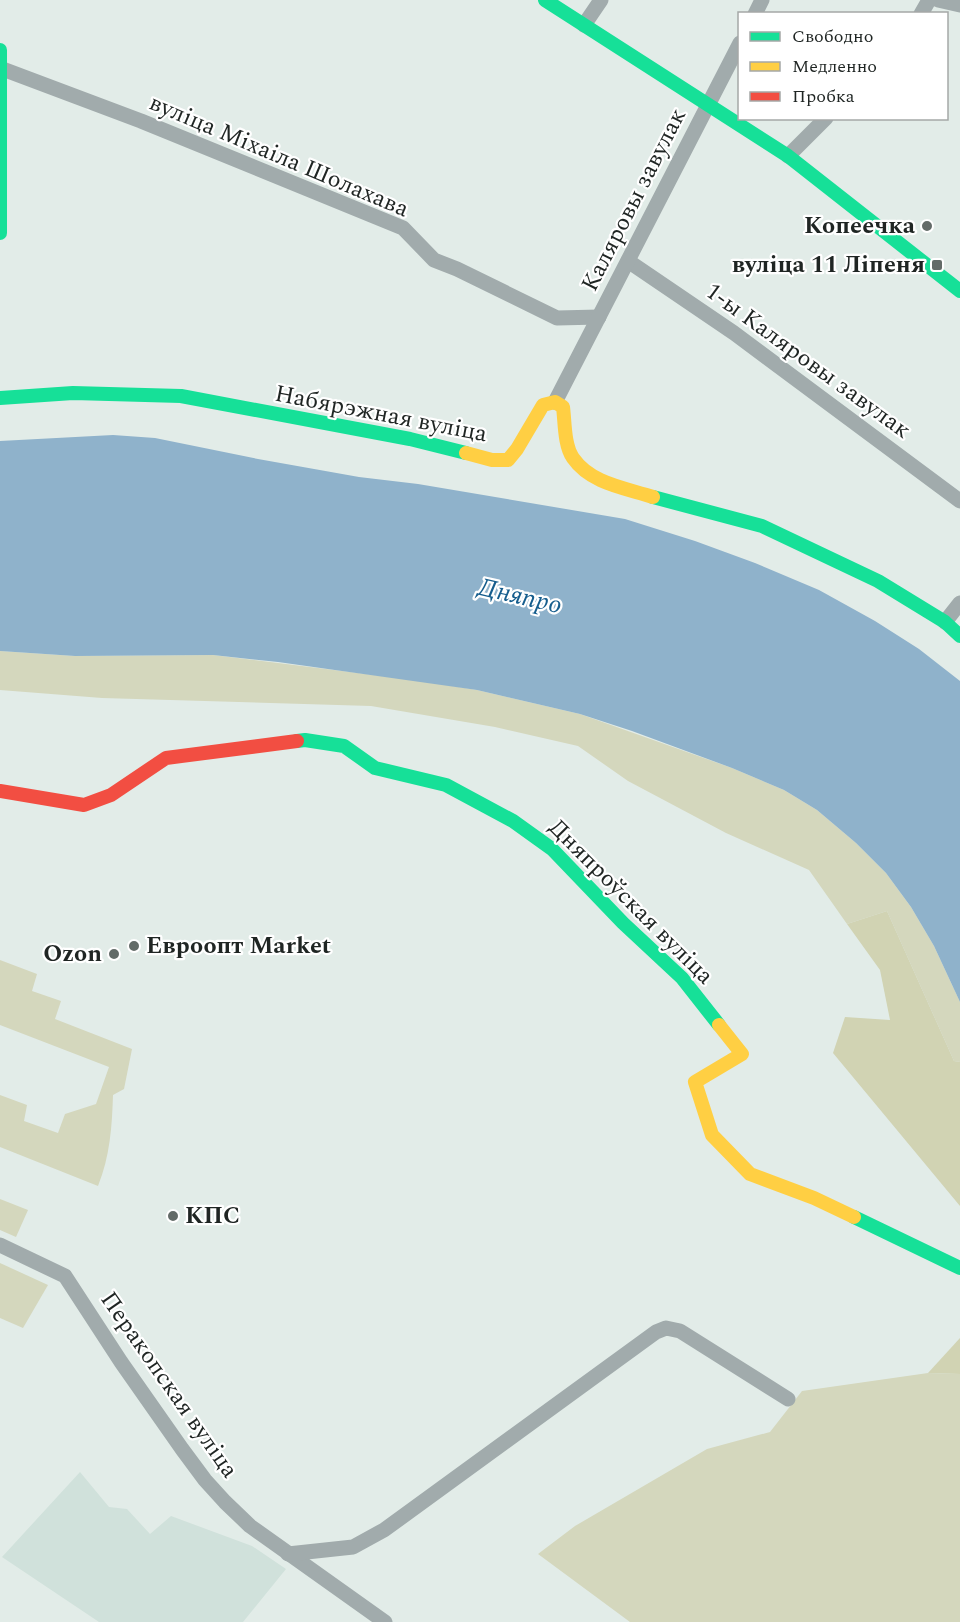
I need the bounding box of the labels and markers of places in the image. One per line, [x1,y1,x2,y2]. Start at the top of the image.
place label: Копеечка [804,208,916,244]
marker: Копеечка [920,219,934,233]
place label: вуліца 11 Ліпеня [732,247,925,283]
marker: вуліца 11 Ліпеня [930,258,944,272]
place label: Евроопт Market [146,928,331,964]
place label: Ozon [43,936,102,972]
marker: Евроопт Market [127,939,141,953]
marker: Ozon [107,947,121,961]
place label: КПС [185,1198,240,1234]
marker: КПС [166,1209,180,1223]

